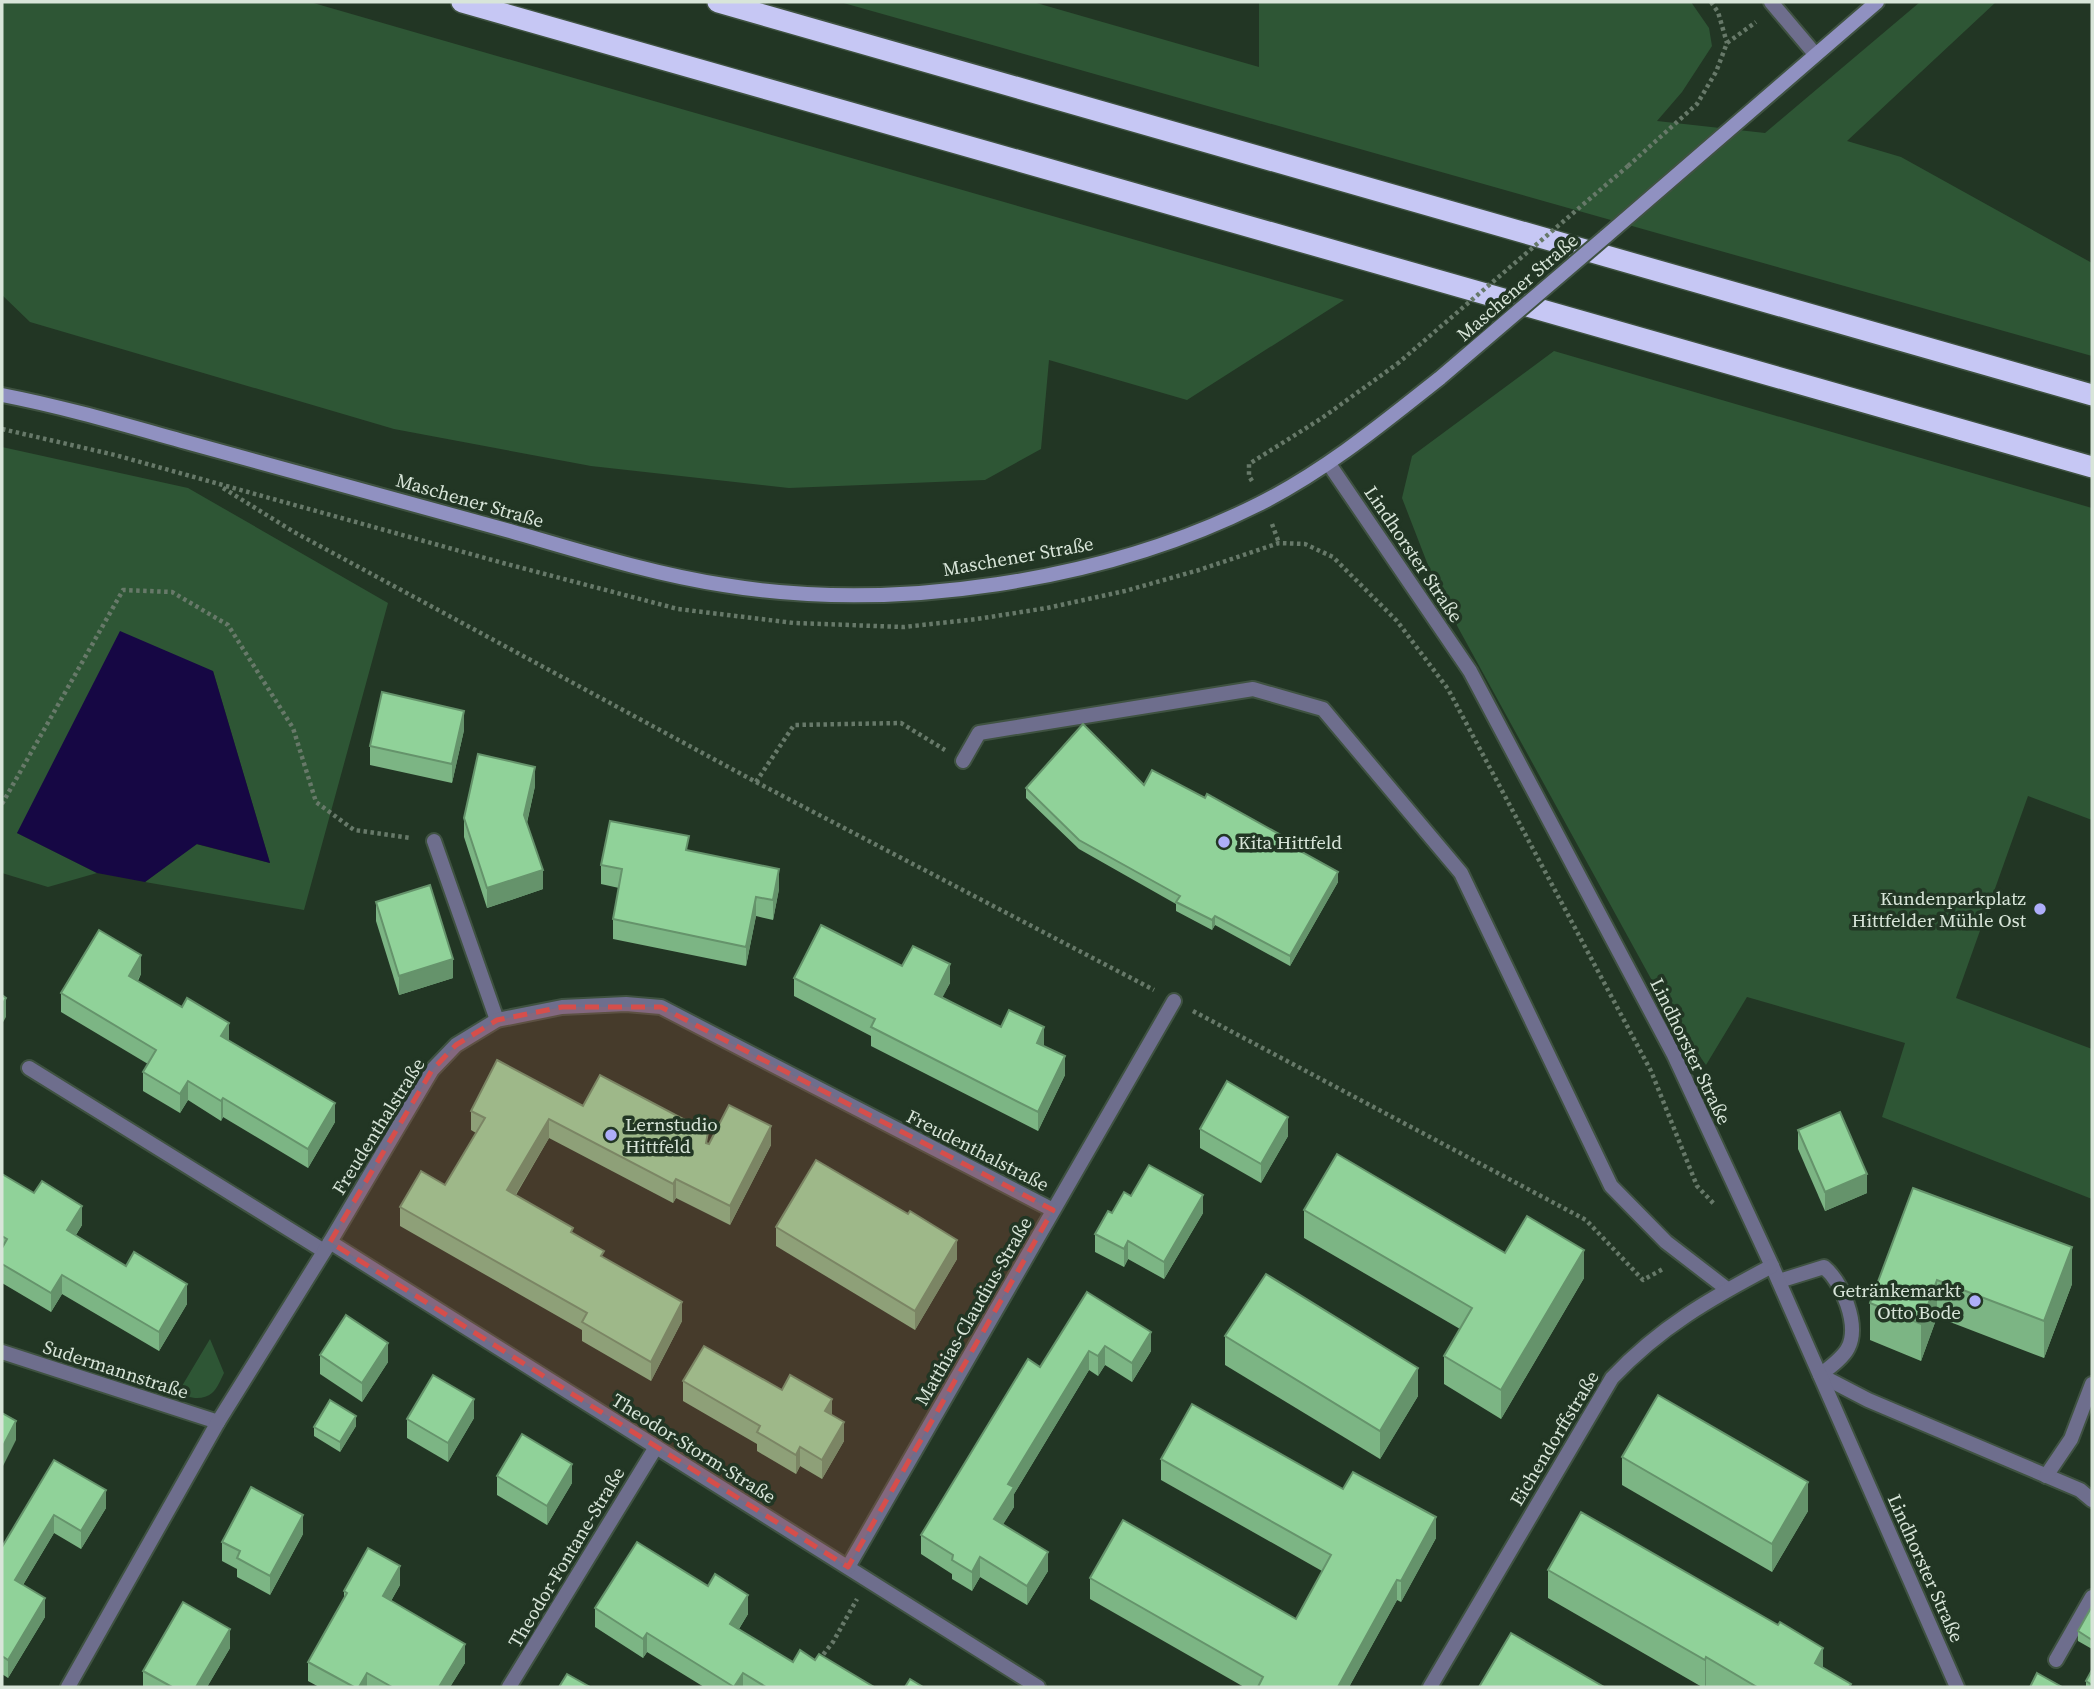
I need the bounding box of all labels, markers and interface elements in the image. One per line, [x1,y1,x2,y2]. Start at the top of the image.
street label: Maschener Straße [1451,227,1583,347]
street label: Maschener Straße [393,466,547,534]
street label: Lindhorster Straße [1359,481,1469,627]
street label: Maschener Straße [941,530,1095,582]
place label: Kita Hittfeld [1238,829,1342,855]
marker: Kita Hittfeld [1216,834,1232,850]
place label: Kundenparkplatz Hittfelder Mühle Ost [1851,885,2027,933]
marker: Kundenparkplatz Hittfelder Mühle Ost [2032,901,2048,917]
street label: Lindhorster Straße [1644,974,1738,1128]
street label: Freudenthalstraße [325,1053,431,1199]
street label: Freudenthalstraße [902,1103,1054,1197]
place label: Lernstudio Hittfeld [625,1111,718,1159]
marker: Lernstudio Hittfeld [603,1127,619,1143]
street label: Matthias-Claudius-Straße [908,1212,1038,1410]
place label: Getränkemarkt Otto Bode [1832,1277,1962,1325]
marker: Getränkemarkt Otto Bode [1967,1293,1983,1309]
street label: Sudermannstraße [40,1333,192,1405]
street label: Eichendorffstraße [1503,1366,1605,1510]
street label: Theodor-Storm-Straße [607,1387,781,1509]
street label: Theodor-Fontane-Straße [502,1462,630,1652]
street label: Lindhorster Straße [1882,1490,1970,1646]

